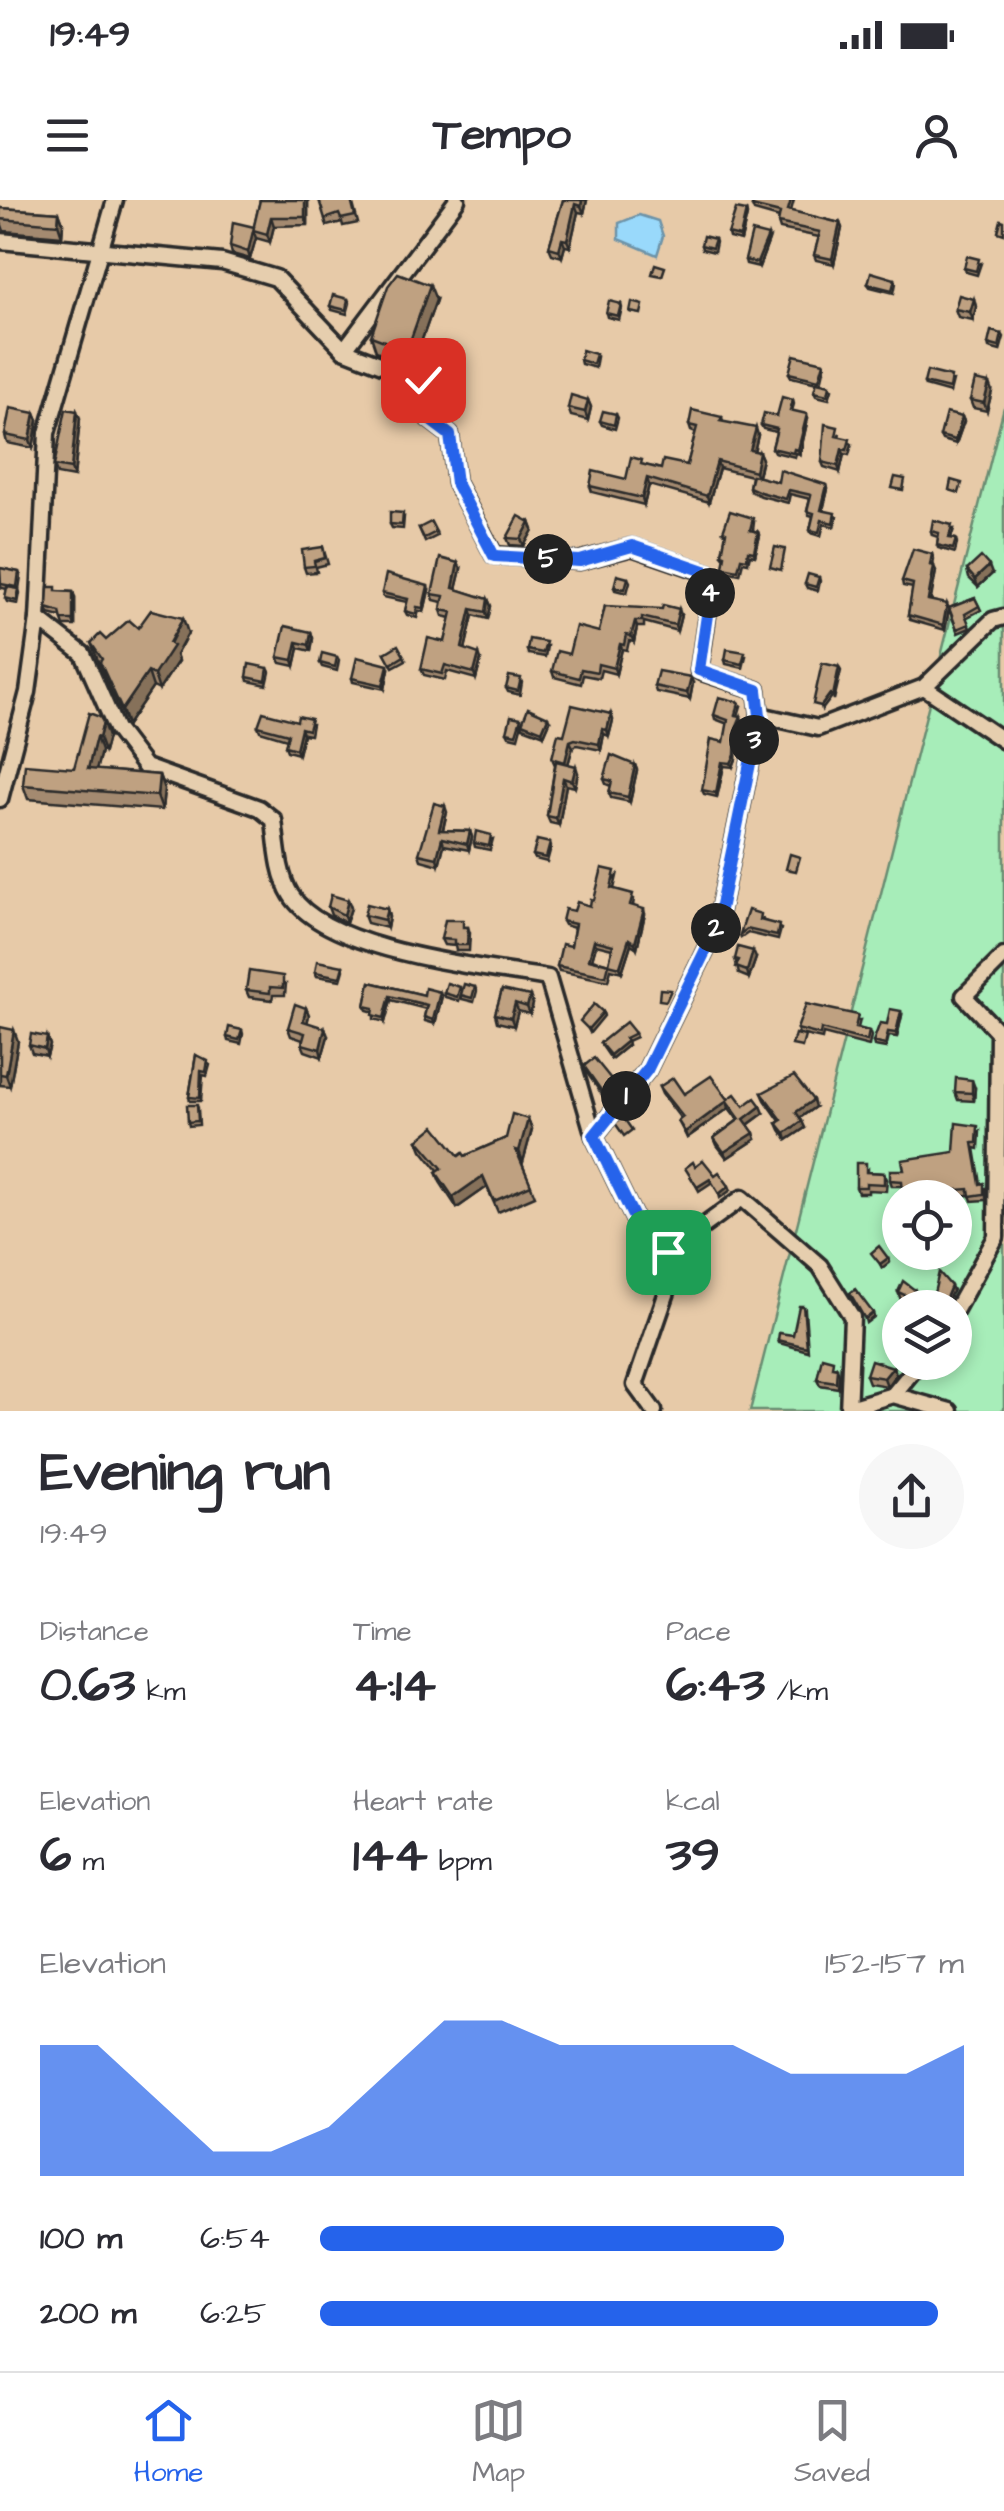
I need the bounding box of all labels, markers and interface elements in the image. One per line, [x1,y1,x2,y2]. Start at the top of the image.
text: 19:49 [50,9,130,61]
text: Tempo [433,104,571,166]
icon: menu [40,108,95,163]
icon: person [909,108,964,163]
pin [381,338,466,423]
icon: check [396,353,451,408]
pin: 5 [523,534,573,584]
text: 5 [538,539,558,578]
pin: 4 [685,568,735,618]
text: 4 [700,573,720,612]
pin: 3 [729,715,779,765]
text: 3 [747,720,761,759]
pin: 2 [691,903,741,953]
text: 2 [708,908,724,947]
pin: 1 [601,1071,651,1121]
text: 1 [624,1076,628,1115]
map controls [882,1180,972,1380]
button: locate [882,1180,972,1270]
pin [626,1210,711,1295]
icon: arrive [641,1225,696,1280]
button: layers [882,1290,972,1380]
text: Evening run [40,1435,330,1511]
button: share [859,1444,964,1549]
text: 19:49 [40,1511,108,1556]
text: Distance [40,1612,149,1651]
text: Time [353,1612,412,1651]
text: Pace [666,1612,731,1651]
text: 0.63 [40,1651,135,1720]
text: 4:14 [353,1651,436,1720]
text: 6:43 [666,1651,765,1720]
text: km [135,1672,186,1711]
text: /km [765,1672,828,1711]
text: Elevation [40,1782,150,1821]
text: Heart rate [353,1782,494,1821]
text: kcal [666,1782,720,1821]
text: 6 [40,1821,71,1890]
text: 144 [353,1821,427,1890]
text: 39 [666,1821,720,1890]
text: m [71,1842,104,1881]
text: bpm [427,1842,492,1881]
text: Elevation [40,1941,166,1986]
text: 152–157 m [825,1941,964,1986]
text: 100 m [40,2216,122,2261]
text: 6:54 [200,2216,270,2261]
text: 200 m [40,2291,136,2336]
text: 6:25 [200,2291,266,2336]
tab: Home [134,2393,204,2492]
tab: Map [471,2393,526,2492]
tab: Saved [794,2393,870,2492]

